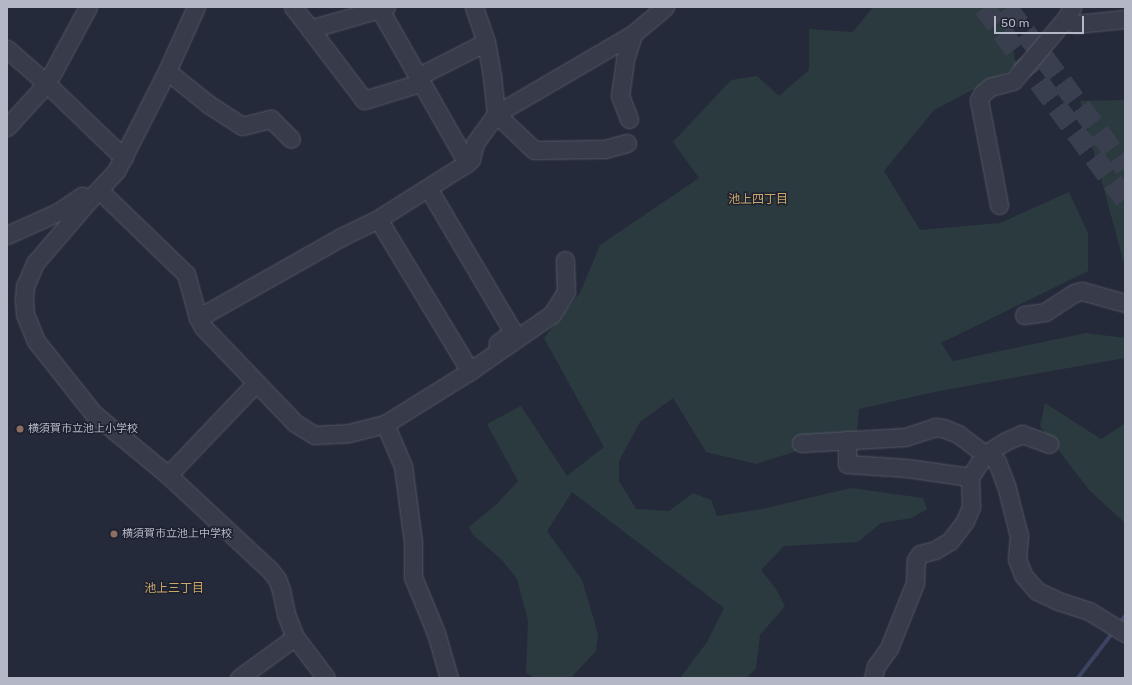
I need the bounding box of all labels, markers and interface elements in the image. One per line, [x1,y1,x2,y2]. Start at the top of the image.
scale bar [996,8,1086,34]
text: 50 m [1001,16,1029,30]
district label: 池上四丁目 [728,193,788,207]
place label: 横須賀市立池上小学校 [28,422,138,436]
marker: 横須賀市立池上小学校 [15,424,25,434]
place label: 横須賀市立池上中学校 [122,527,232,541]
marker: 横須賀市立池上中学校 [109,529,119,539]
district label: 池上三丁目 [144,582,204,596]

